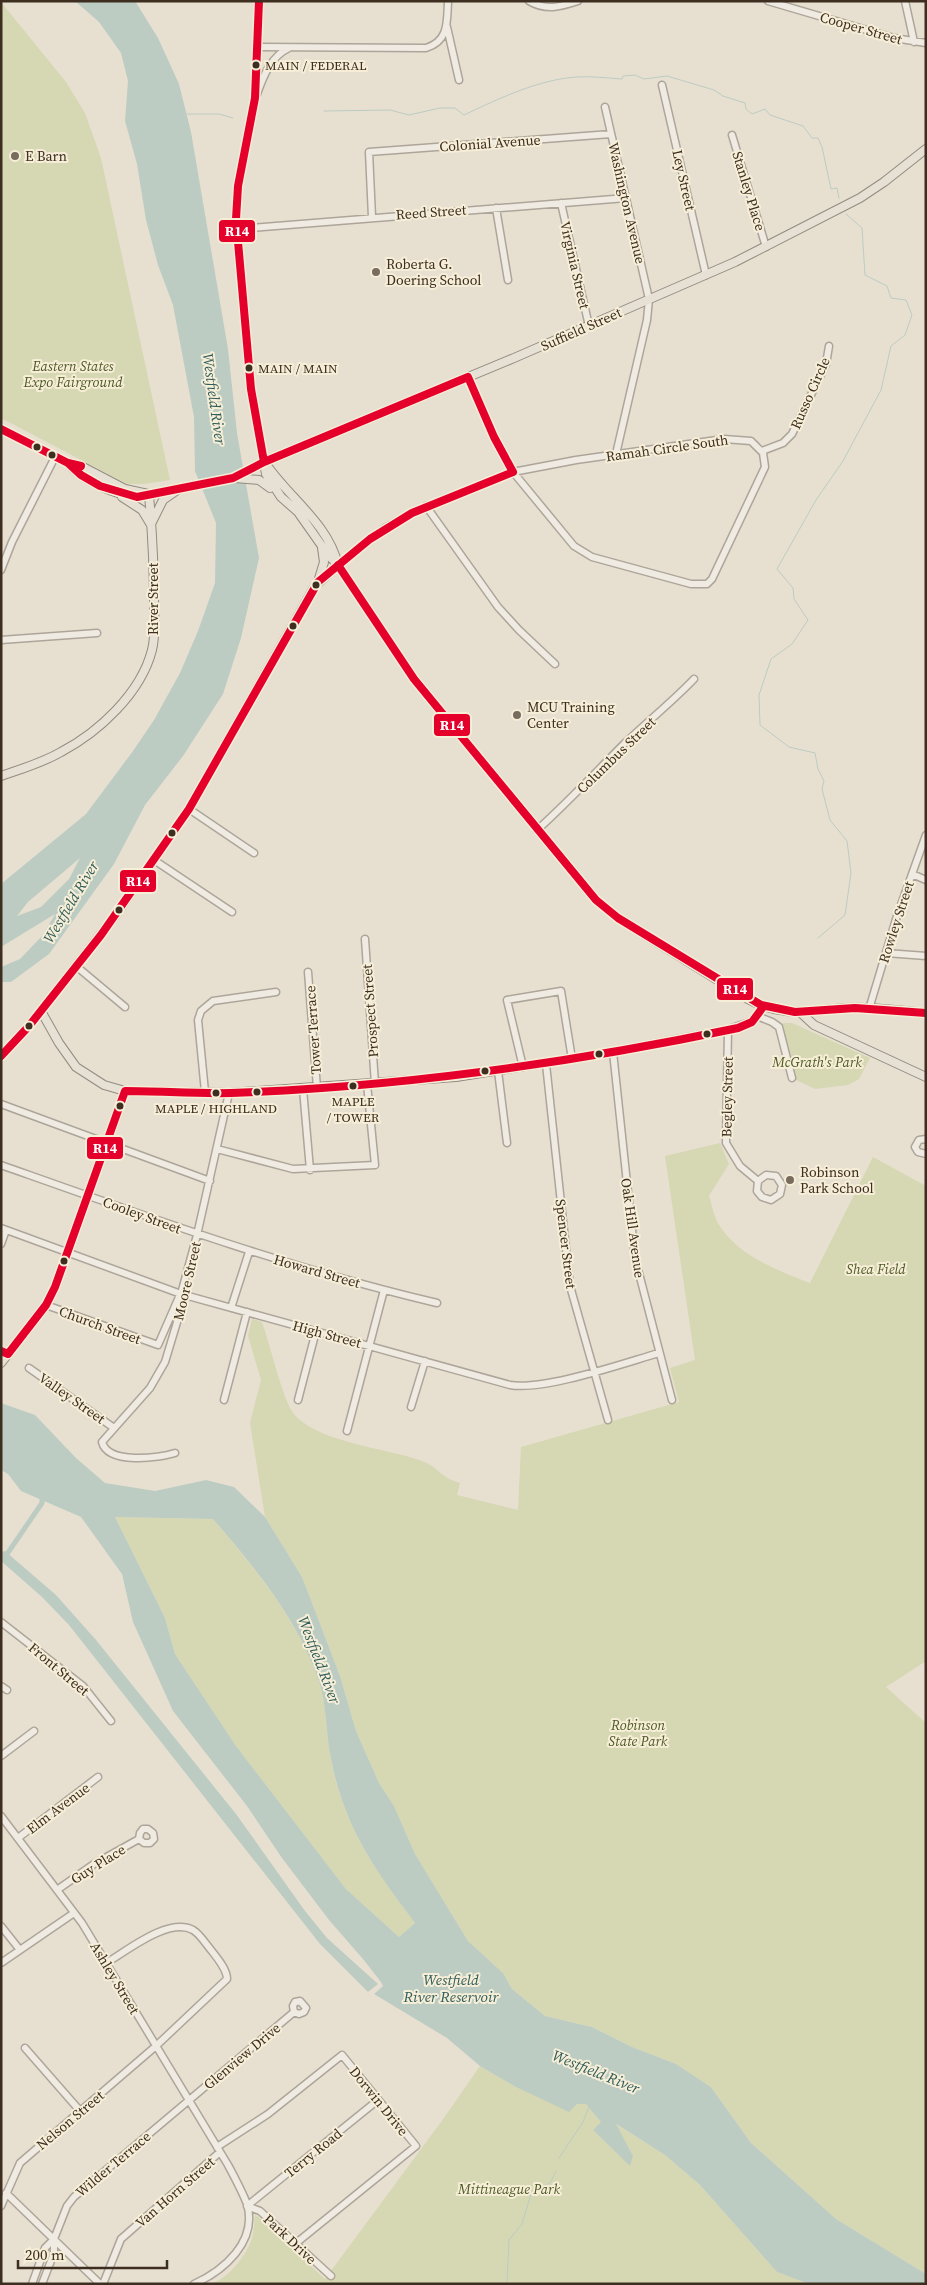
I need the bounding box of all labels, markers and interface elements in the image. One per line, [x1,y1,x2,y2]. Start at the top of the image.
street label: Cooper Street [818,7,905,49]
place label: MAIN / FEDERAL [265,57,367,74]
marker: MAIN / FEDERAL [251,60,261,70]
street label: Colonial Avenue [439,129,541,157]
street label: Washington Avenue [603,140,651,266]
place label: E Barn [25,146,67,166]
street label: Ley Street [667,148,701,213]
street label: Stanley Place [727,149,771,233]
marker: E Barn [9,150,21,162]
street label: Reed Street [395,200,467,224]
line badge: R14 [218,219,256,243]
street label: Virginia Street [555,219,595,311]
text: R14 [225,221,250,241]
place label: Roberta G. Doering School [386,254,482,290]
marker: Roberta G. Doering School [370,266,382,278]
street label: Suffield Street [537,302,625,356]
water label: Westfield River [198,352,231,447]
street label: Russo Circle [785,354,835,432]
park label: Eastern States Expo Fairground [22,356,123,392]
place label: MAIN / MAIN [258,360,338,377]
marker: MAIN / MAIN [244,363,254,373]
street label: Ramah Circle South [604,430,730,466]
unlabelled marker [32,442,42,452]
unlabelled marker [47,450,57,460]
street label: River Street [143,562,163,635]
unlabelled marker [311,580,321,590]
unlabelled marker [288,621,298,631]
place label: MCU Training Center [527,697,615,733]
marker: MCU Training Center [511,709,523,721]
street label: Columbus Street [572,712,660,798]
line badge: R14 [433,713,471,737]
text: R14 [440,715,465,735]
unlabelled marker [167,828,177,838]
water label: Westfield River [38,856,104,947]
line badge: R14 [119,869,157,893]
text: R14 [126,871,151,891]
street label: Rowley Street [873,878,919,965]
unlabelled marker [114,905,124,915]
street label: Prospect Street [357,963,383,1058]
line badge: R14 [716,977,754,1001]
text: R14 [723,979,748,999]
street label: Tower Terrace [300,985,326,1075]
unlabelled marker [24,1021,34,1031]
unlabelled marker [702,1029,712,1039]
unlabelled marker [594,1049,604,1059]
park label: McGrath's Park [771,1052,862,1072]
street label: Begley Street [716,1056,738,1138]
unlabelled marker [480,1066,490,1076]
marker: MAPLE / TOWER [348,1081,358,1091]
unlabelled marker [252,1087,262,1097]
marker: MAPLE / HIGHLAND [211,1088,221,1098]
place label: MAPLE / TOWER [327,1093,380,1126]
place label: MAPLE / HIGHLAND [155,1100,277,1117]
unlabelled marker [115,1101,125,1111]
line badge: R14 [86,1136,124,1160]
text: R14 [93,1138,118,1158]
place label: Robinson Park School [800,1162,874,1198]
marker: Robinson Park School [784,1174,796,1186]
street label: Oak Hill Avenue [616,1177,650,1279]
street label: Cooley Street [100,1192,184,1239]
street label: Spencer Street [551,1198,581,1290]
street label: Moore Street [168,1239,206,1322]
street label: Howard Street [271,1249,363,1293]
unlabelled marker [59,1256,69,1266]
park label: Shea Field [846,1259,906,1279]
street label: Church Street [56,1301,144,1349]
street label: High Street [291,1315,364,1353]
street label: Valley Street [35,1368,110,1429]
water label: Westfield River [293,1613,346,1708]
street label: Front Street [24,1638,94,1701]
park label: Robinson State Park [609,1715,668,1751]
street label: Elm Avenue [22,1778,94,1838]
street label: Guy Place [67,1839,129,1889]
street label: Ashley Street [85,1938,145,2018]
water label: Westfield River Reservoir [403,1969,499,2007]
street label: Glenview Drive [199,2018,285,2094]
water label: Westfield River [549,2045,644,2099]
street label: Dorwin Drive [345,2062,413,2140]
street label: Nelson Street [32,2085,109,2154]
street label: Terry Road [280,2124,346,2182]
street label: Wilder Terrace [71,2126,155,2202]
street label: Van Horn Street [131,2152,219,2232]
park label: Mittineague Park [457,2179,560,2199]
street label: Park Drive [259,2209,321,2269]
scale bar [18,2238,166,2270]
text: 200 m [25,2244,65,2265]

